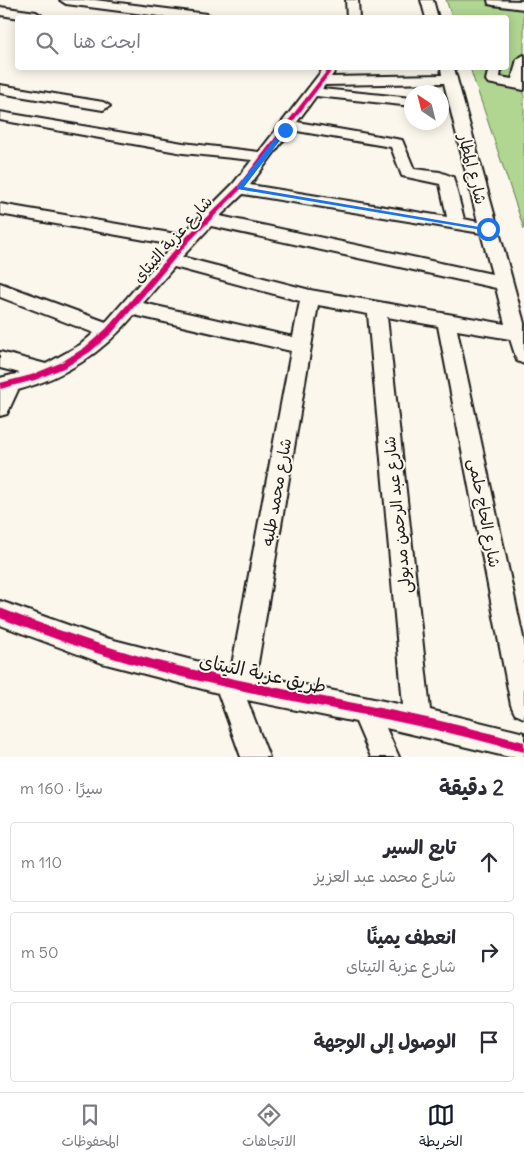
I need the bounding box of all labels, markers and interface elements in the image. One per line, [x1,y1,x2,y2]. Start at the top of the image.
search box [15,15,509,70]
icon: search [33,29,61,57]
text: ابحث هنا [73,29,141,53]
north arrow [404,85,449,130]
route end [274,119,297,142]
street label: شارع المطار [452,130,491,207]
street label: شارع عزبة التيتاى [128,191,218,288]
route start [477,218,500,241]
street label: شارع عبد الرحمن مدبولى [379,435,417,595]
street label: شارع محمد طلبه [257,436,297,548]
street label: شارع الحاج حلمى [463,457,505,570]
street label: طريق عزبة التيتاى [197,648,329,698]
text: 2 دقيقة [439,774,504,801]
text: سيرًا · 160 m [20,778,103,798]
text: تابع السير [384,835,456,859]
icon: ahead [475,848,503,876]
text: 110 m [21,852,62,872]
text: شارع محمد عبد العزيز [314,866,456,886]
text: انعطف يمينًا [367,925,456,949]
icon: right [475,938,503,966]
text: 50 m [21,942,59,962]
text: شارع عزبة التيتاى [346,956,456,976]
icon: arrive [475,1028,503,1056]
text: الوصول إلى الوجهة [313,1029,456,1053]
tab: المحفوظات [61,1101,119,1154]
tab: الاتجاهات [242,1101,296,1154]
tab: الخريطة [419,1101,463,1154]

